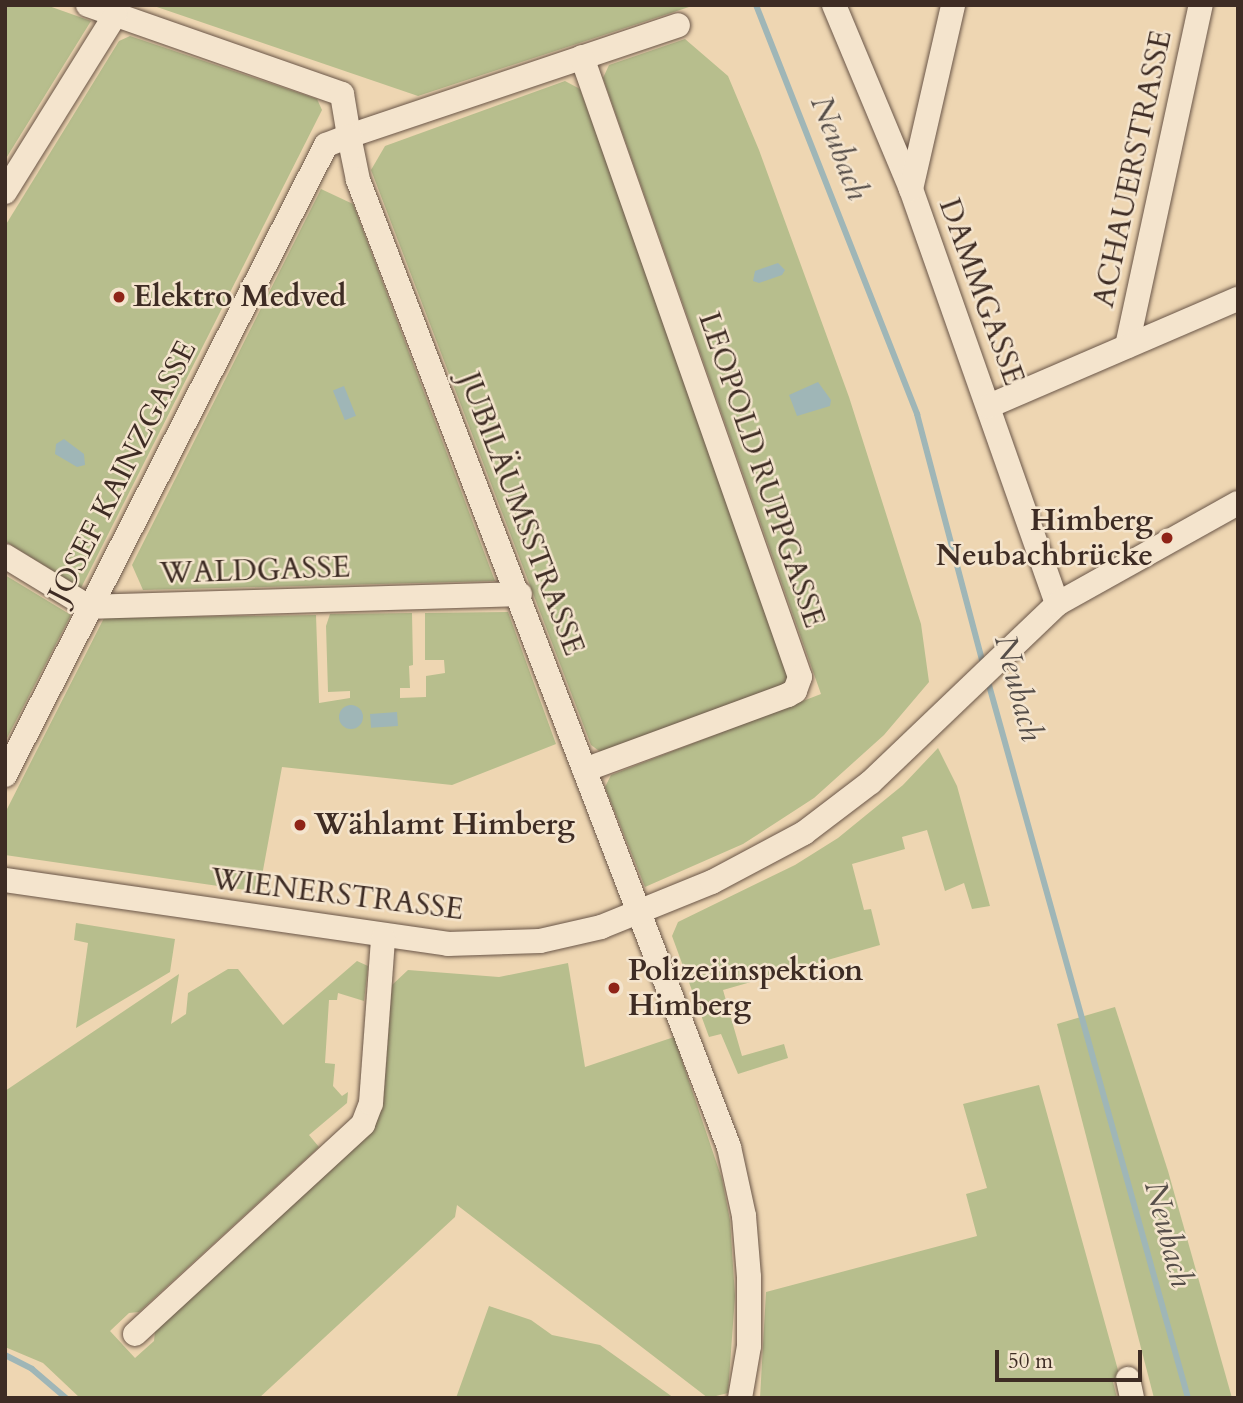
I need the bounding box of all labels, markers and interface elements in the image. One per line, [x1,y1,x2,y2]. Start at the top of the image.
street label: ACHAUERSTRASSE [1086,27,1180,311]
water label: Neubach [802,91,876,205]
street label: DAMMGASSE [931,194,1031,390]
place label: Elektro Medved [133,279,346,315]
marker: Elektro Medved [111,289,127,305]
street label: LEOPOLD RUPPGASSE [690,308,832,632]
street label: JOSEF KAINZGASSE [41,335,205,609]
street label: JUBILÄUMSSTRASSE [450,367,592,661]
place label: Himberg Neubachbrücke [936,503,1153,574]
marker: Himberg Neubachbrücke [1159,530,1175,546]
street label: WALDGASSE [159,550,351,592]
water label: Neubach [985,631,1051,745]
place label: Wählamt Himberg [314,807,575,843]
marker: Wählamt Himberg [292,817,308,833]
street label: WIENERSTRASSE [208,862,466,928]
place label: Polizeiinspektion Himberg [628,953,863,1024]
marker: Polizeiinspektion Himberg [606,980,622,996]
water label: Neubach [1135,1177,1201,1291]
scale bar [998,1336,1145,1380]
text: 50 m [1008,1347,1053,1376]

